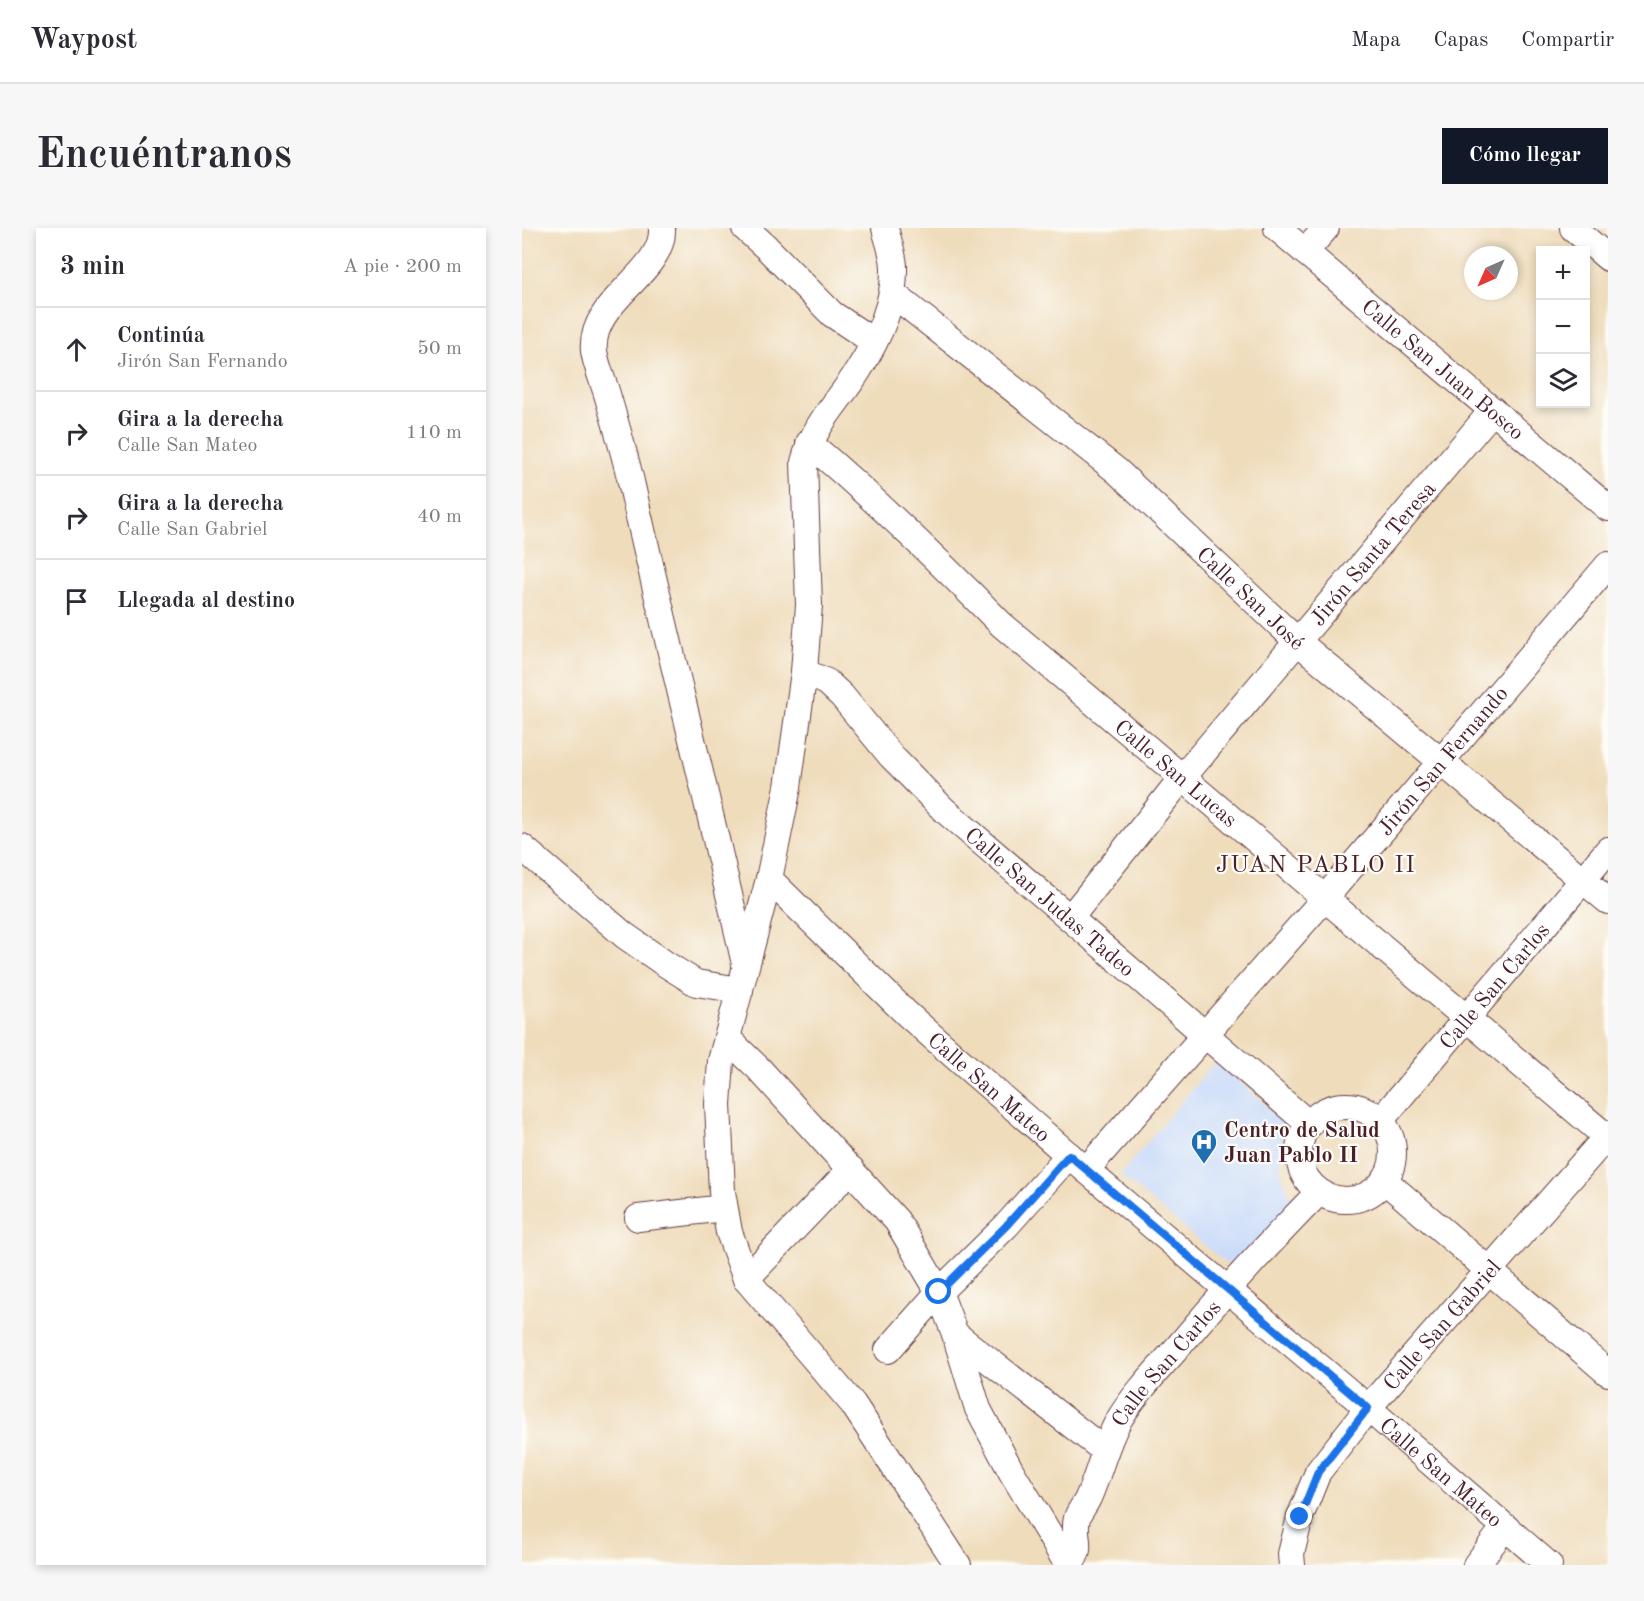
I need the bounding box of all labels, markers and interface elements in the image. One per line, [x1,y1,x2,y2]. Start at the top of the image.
text: Waypost [30,27,137,55]
text: Mapa [1351,30,1401,51]
text: Capas [1434,30,1488,51]
text: Compartir [1521,30,1614,51]
button: Cómo llegar [1442,128,1608,184]
text: Encuéntranos [36,135,292,177]
north arrow [1464,246,1518,300]
map controls [1536,246,1590,408]
button: + [1536,246,1590,300]
text: 3 min [60,254,125,280]
text: A pie · 200 m [343,257,462,277]
street label: Calle San Juan Bosco [1357,296,1528,445]
button: − [1536,300,1590,354]
text: Continúa [117,325,205,347]
icon: ahead [60,333,93,366]
text: 50 m [417,339,462,359]
text: Jirón San Fernando [117,352,288,372]
button: layers [1536,354,1590,408]
text: Gira a la derecha [117,409,284,431]
icon: right [60,417,93,450]
text: 110 m [406,423,462,443]
text: Calle San Mateo [117,436,257,456]
street label: Jirón Santa Teresa [1307,478,1441,630]
text: Gira a la derecha [117,493,284,515]
icon: right [60,501,93,534]
text: 40 m [417,507,462,527]
text: Calle San Gabriel [117,520,267,540]
street label: Calle San José [1192,543,1308,655]
icon: arrive [60,585,93,618]
text: Llegada al destino [117,590,295,612]
street label: Jirón San Fernando [1374,683,1513,840]
street label: Calle San Lucas [1110,716,1241,832]
street label: Calle San Judas Tadeo [960,824,1138,982]
district label: JUAN PABLO II [1216,854,1416,878]
street label: Calle San Carlos [1436,920,1555,1054]
street label: Calle San Mateo [923,1029,1054,1147]
place label: Centro de Salud Juan Pablo II [1224,1120,1380,1167]
hospital icon: Centro de Salud Juan Pablo II [1189,1127,1219,1165]
street label: Calle San Gabriel [1380,1256,1506,1395]
route start [925,1278,951,1304]
street label: Calle San Carlos [1109,1297,1226,1431]
street label: Calle San Mateo [1375,1414,1506,1532]
route end [1286,1503,1312,1529]

